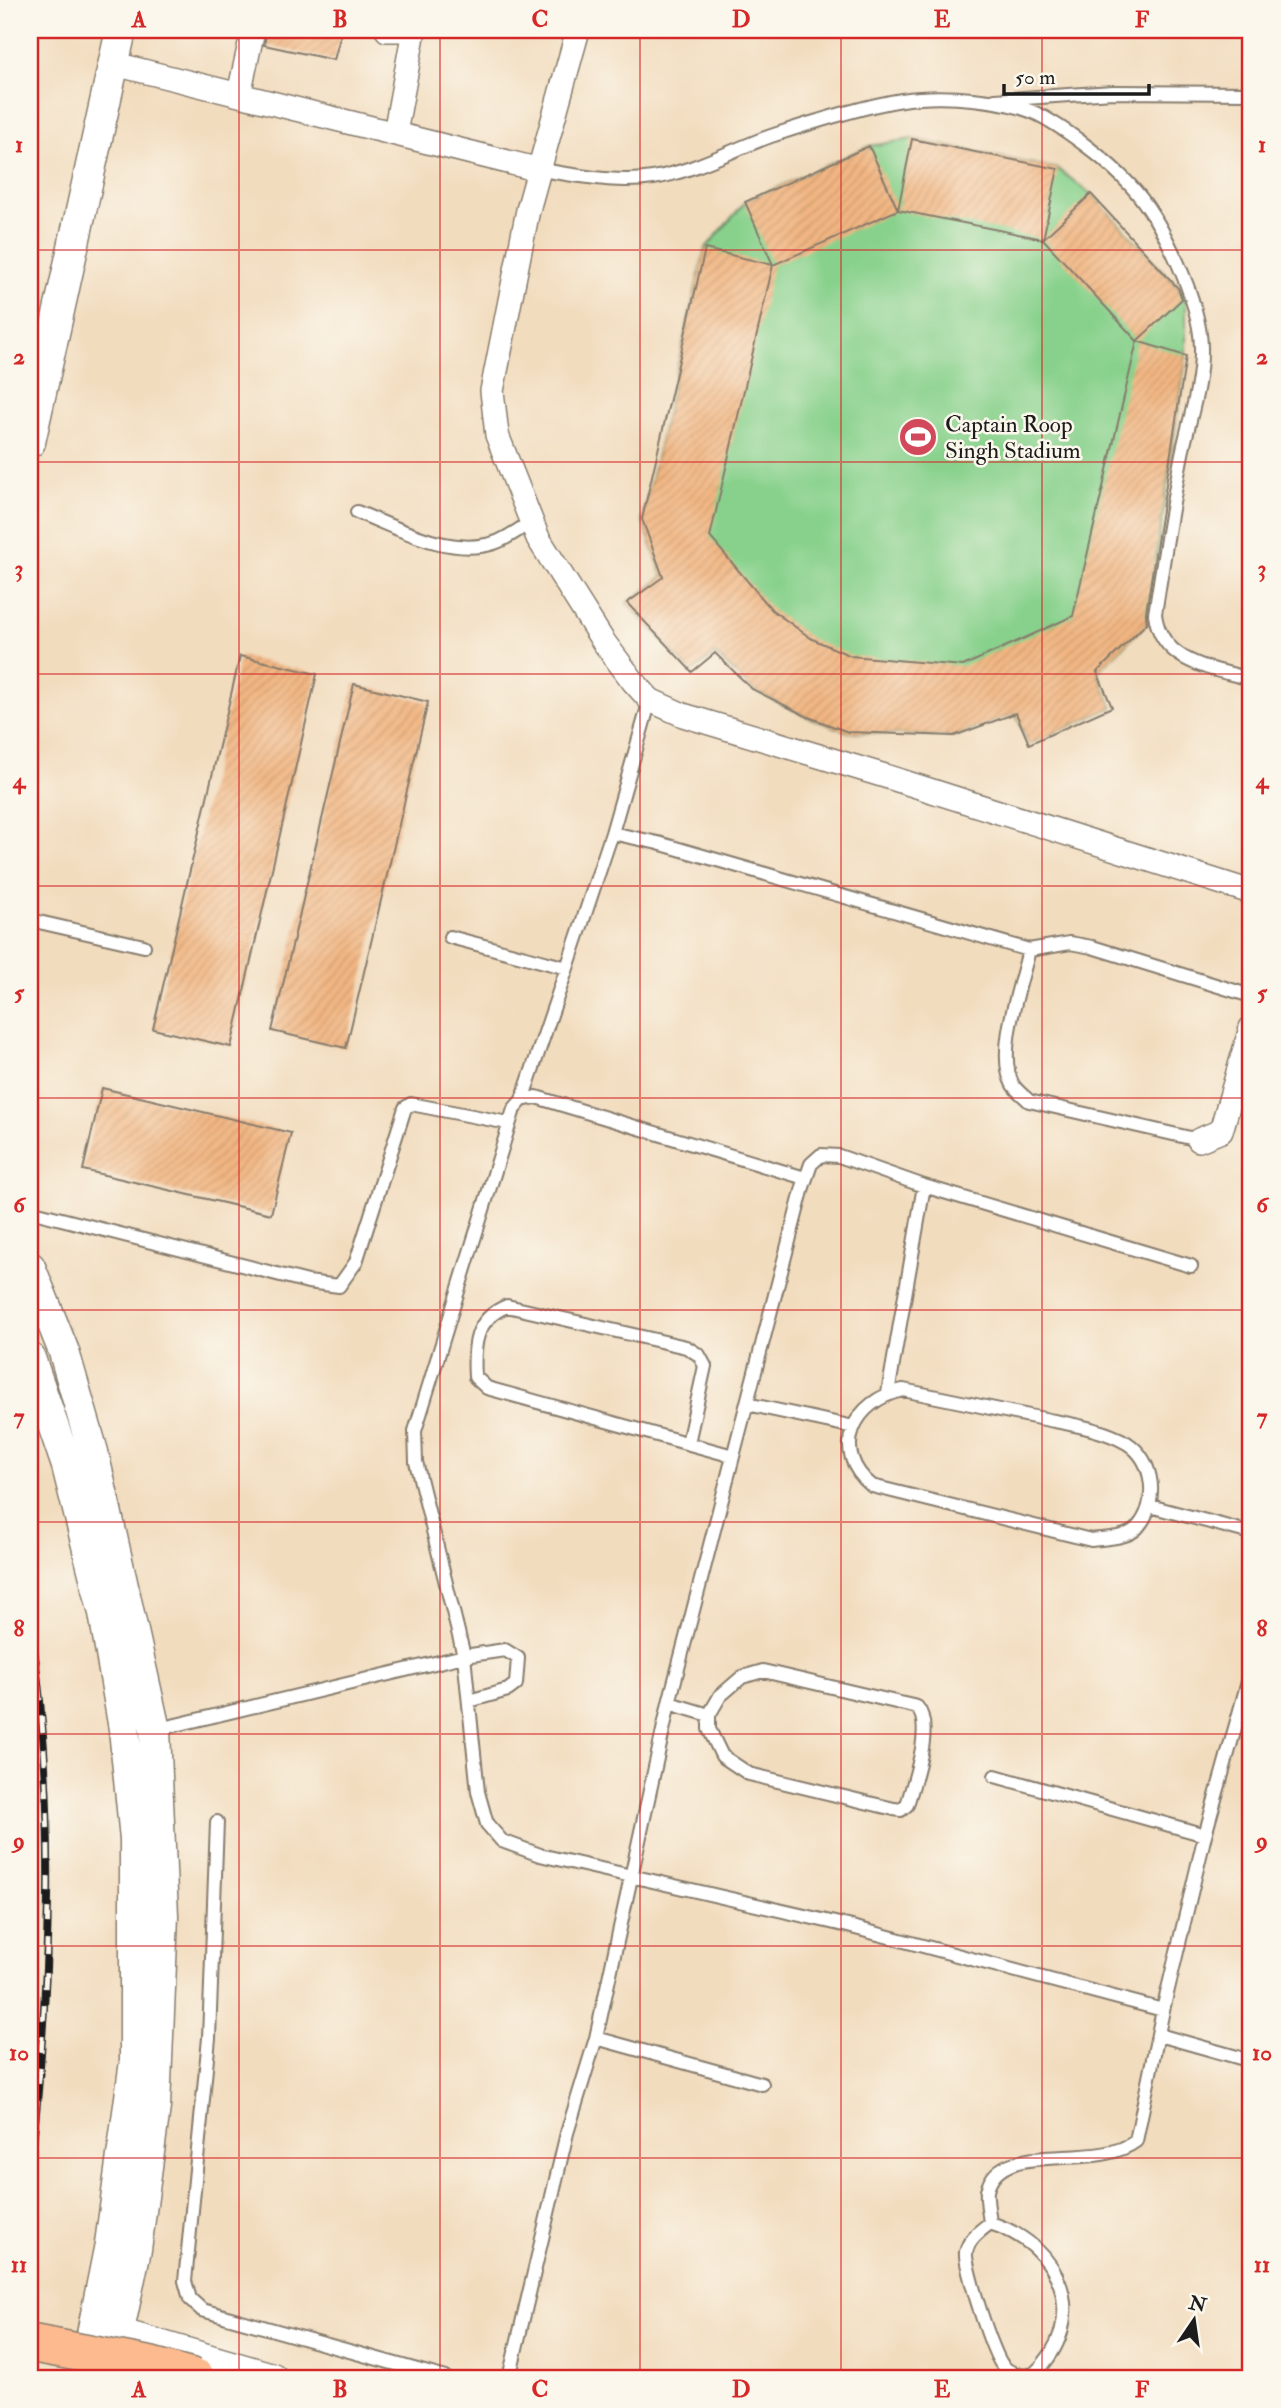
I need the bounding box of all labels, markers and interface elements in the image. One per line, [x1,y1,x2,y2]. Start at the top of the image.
text: A [131,5,147,34]
text: B [332,5,348,34]
text: C [532,5,548,34]
text: D [732,5,750,34]
text: E [934,5,951,34]
text: F [1135,5,1150,34]
scale bar [1004,52,1150,96]
text: 50 m [1015,64,1056,91]
text: 1 [15,130,23,159]
text: 1 [1258,130,1266,159]
text: 2 [13,342,25,371]
text: 2 [1256,342,1268,371]
place label: Captain Roop Singh Stadium [945,410,1081,465]
sports icon: Captain Roop Singh Stadium [897,416,939,458]
text: 3 [15,554,23,583]
text: 3 [1258,554,1266,583]
text: 4 [12,766,27,795]
text: 4 [1255,766,1270,795]
text: 5 [14,978,25,1007]
text: 5 [1257,978,1268,1007]
text: 6 [13,1190,27,1219]
text: 6 [1256,1190,1270,1219]
text: 7 [14,1402,25,1431]
text: 7 [1257,1402,1268,1431]
text: 8 [14,1614,25,1643]
text: 8 [1257,1614,1268,1643]
text: 9 [11,1826,25,1855]
text: 9 [1254,1826,1268,1855]
text: 10 [9,2038,29,2067]
text: 10 [1252,2038,1272,2067]
text: 11 [11,2250,27,2279]
text: 11 [1254,2250,1270,2279]
north arrow [1158,2286,1228,2356]
text: N [1186,2291,1210,2318]
text: A [131,2375,147,2404]
text: B [332,2375,348,2404]
text: C [532,2375,548,2404]
text: D [732,2375,750,2404]
text: E [934,2375,951,2404]
text: F [1135,2375,1150,2404]

